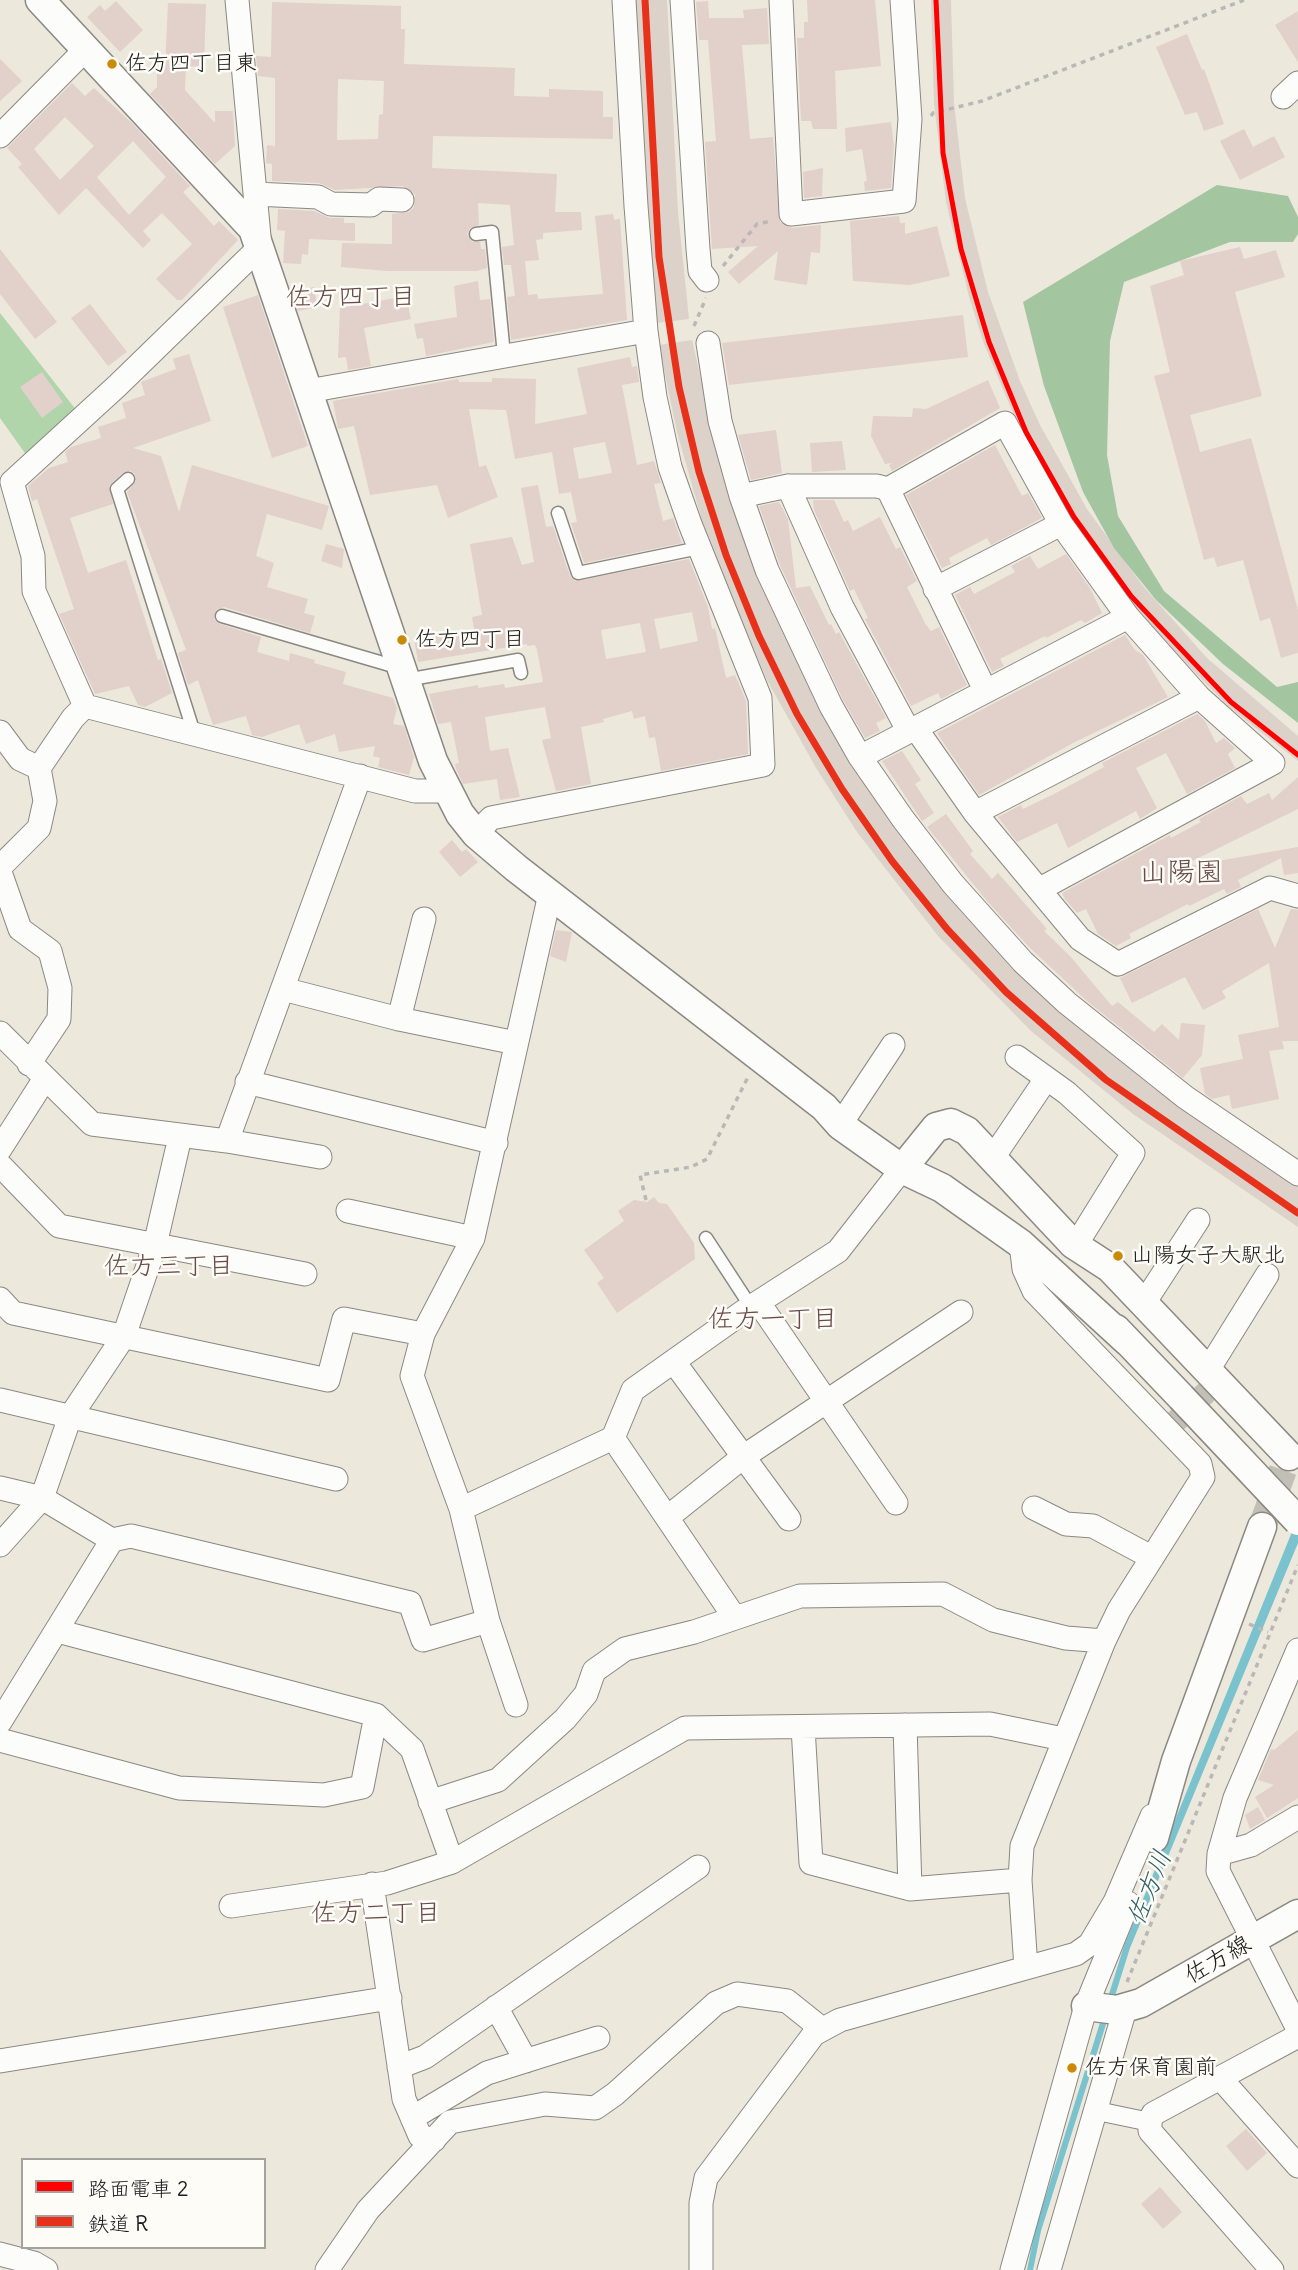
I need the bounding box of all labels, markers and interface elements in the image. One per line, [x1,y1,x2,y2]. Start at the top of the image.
place label: 佐方四丁目東 [125,51,257,77]
marker: 佐方四丁目東 [105,57,119,71]
district label: 佐方四丁目 [286,282,416,314]
place label: 佐方四丁目 [415,627,525,653]
marker: 佐方四丁目 [395,633,409,647]
district label: 山陽園 [1139,856,1223,890]
place label: 山陽女子大駅北 [1131,1243,1285,1269]
marker: 山陽女子大駅北 [1111,1249,1125,1263]
district label: 佐方三丁目 [104,1251,234,1283]
district label: 佐方一丁目 [708,1304,838,1336]
water label: 佐方川 [1121,1846,1179,1930]
district label: 佐方二丁目 [311,1898,441,1930]
street label: 佐方線 [1180,1930,1256,1990]
place label: 佐方保育園前 [1085,2055,1217,2081]
marker: 佐方保育園前 [1065,2061,1079,2075]
legend [21,2158,266,2249]
text: 路面電車 2 [88,2175,189,2202]
text: 鉄道 R [88,2210,148,2237]

